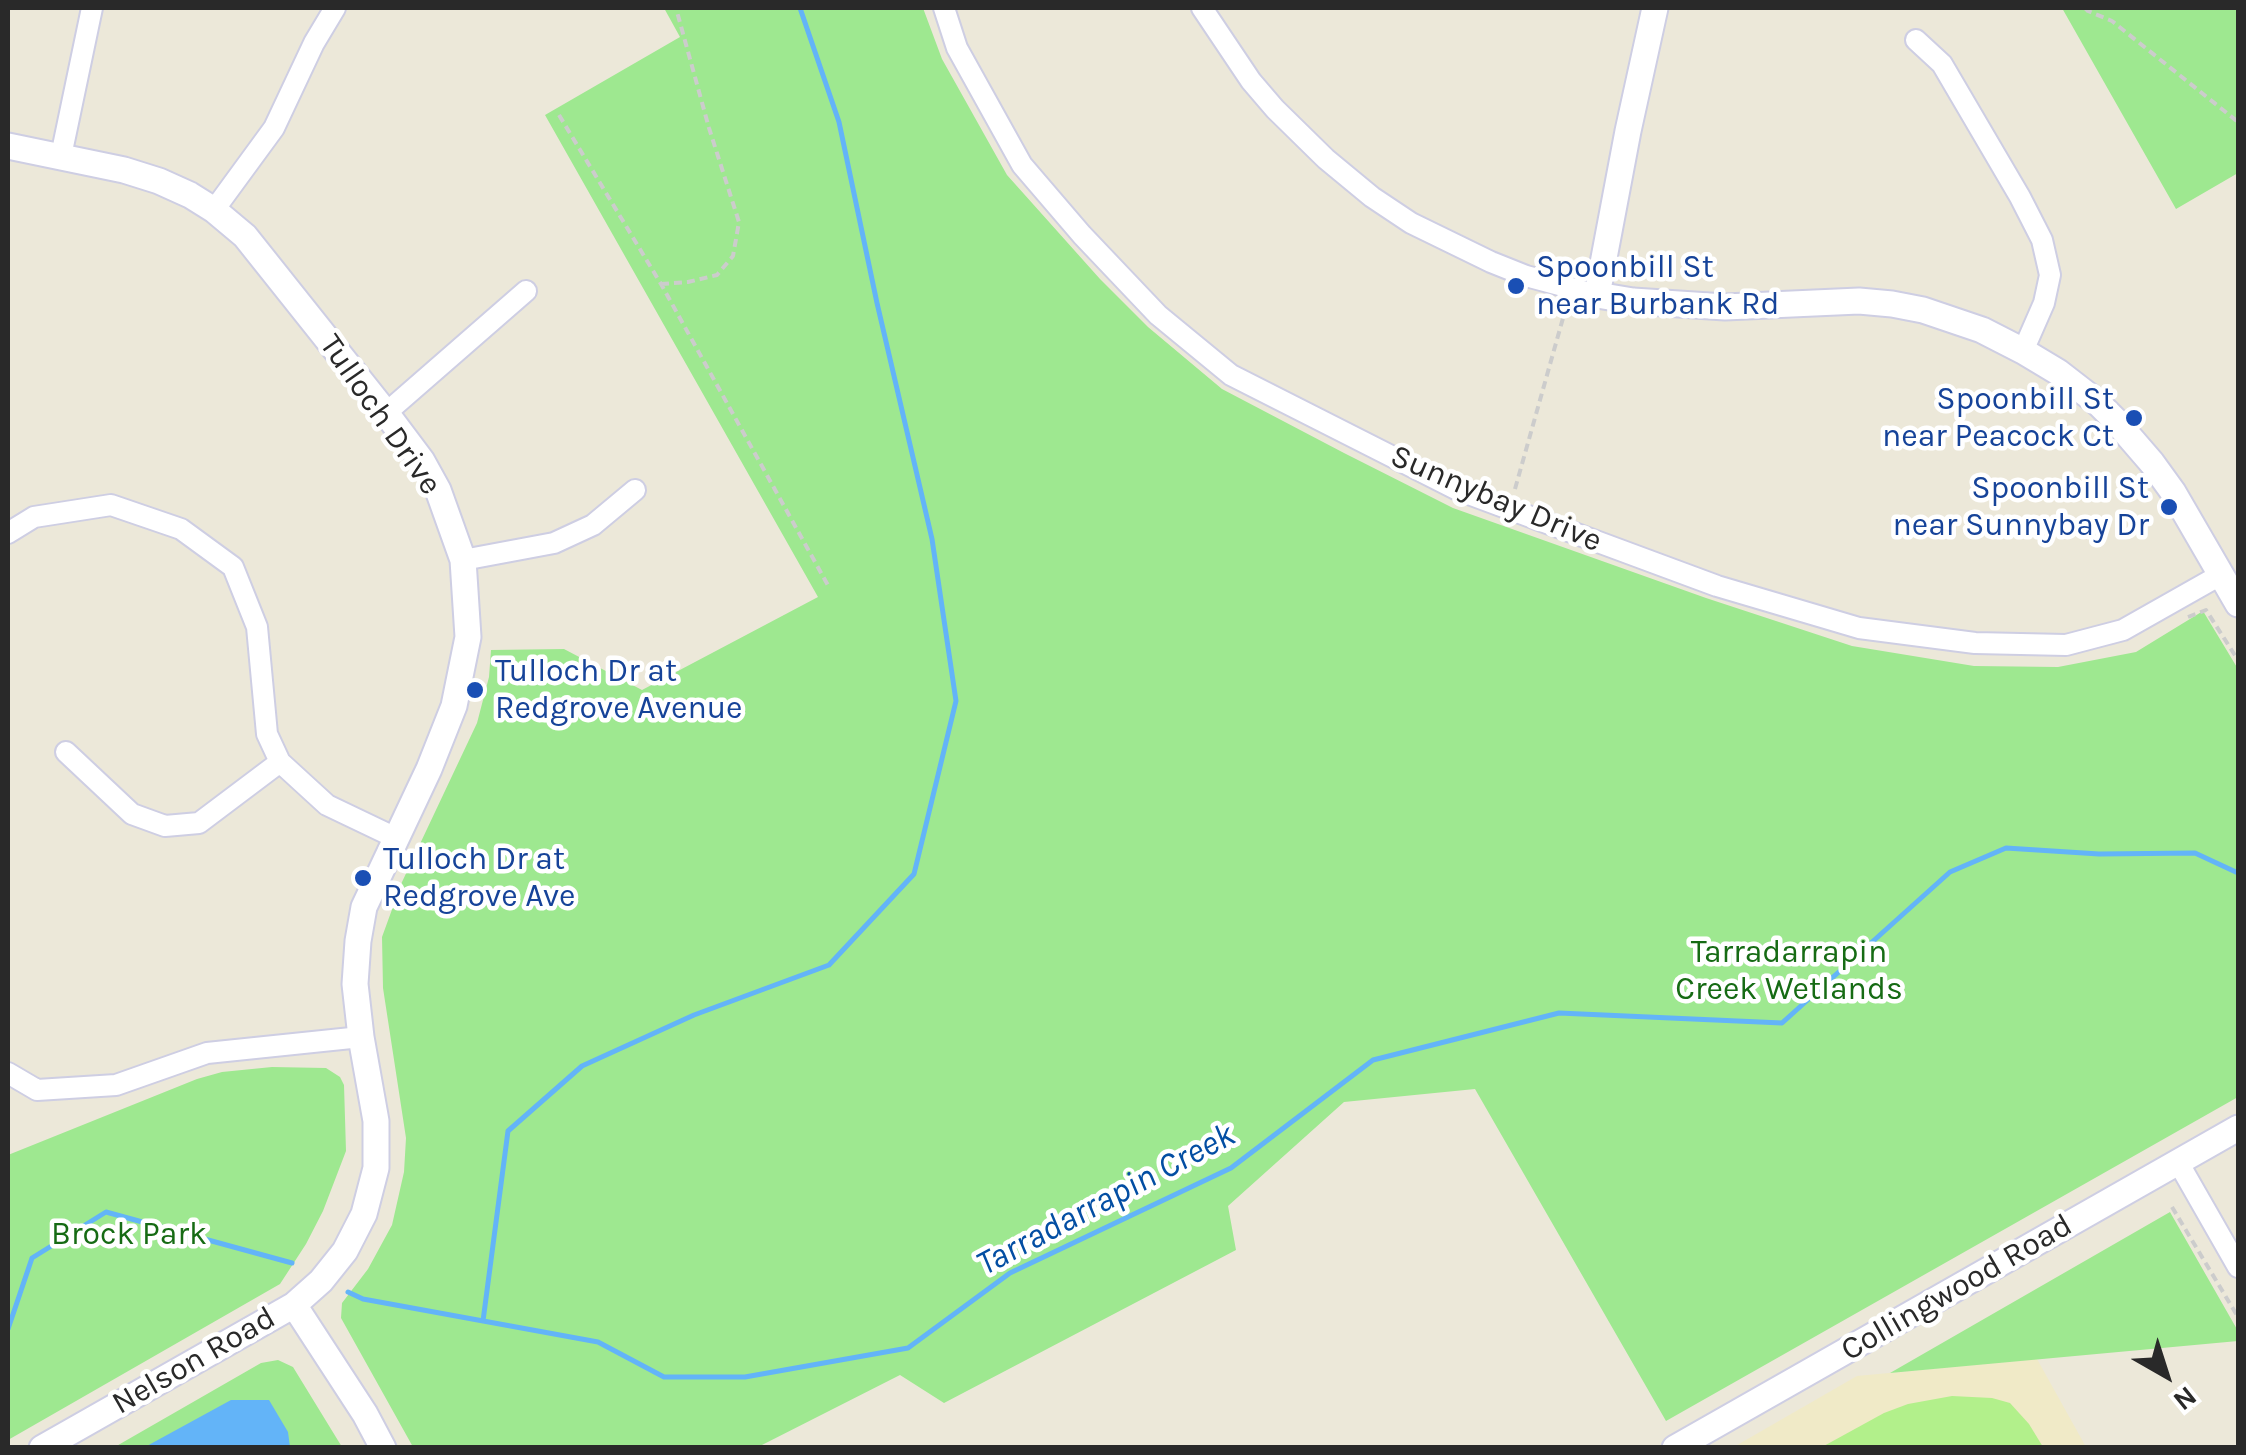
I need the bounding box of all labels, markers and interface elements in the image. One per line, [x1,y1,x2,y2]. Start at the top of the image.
place label: Spoonbill St near Burbank Rd [1536,249,1779,324]
marker: Spoonbill St near Burbank Rd [1505,275,1527,297]
street label: Tulloch Drive [311,327,449,503]
place label: Spoonbill St near Peacock Ct [1882,381,2114,456]
marker: Spoonbill St near Peacock Ct [2123,407,2145,429]
street label: Sunnybay Drive [1384,437,1608,561]
place label: Spoonbill St near Sunnybay Dr [1892,470,2149,545]
marker: Spoonbill St near Sunnybay Dr [2158,496,2180,518]
place label: Tulloch Dr at Redgrove Avenue [495,653,743,728]
marker: Tulloch Dr at Redgrove Avenue [464,679,486,701]
place label: Tulloch Dr at Redgrove Ave [383,841,575,916]
marker: Tulloch Dr at Redgrove Ave [352,867,374,889]
park label: Tarradarrapin Creek Wetlands [1675,934,1903,1009]
water label: Tarradarrapin Creek [970,1114,1242,1286]
street label: Collingwood Road [1835,1206,2079,1370]
park label: Brock Park [51,1216,207,1254]
street label: Nelson Road [106,1299,282,1423]
north arrow [2116,1325,2216,1425]
text: N [2167,1380,2203,1418]

